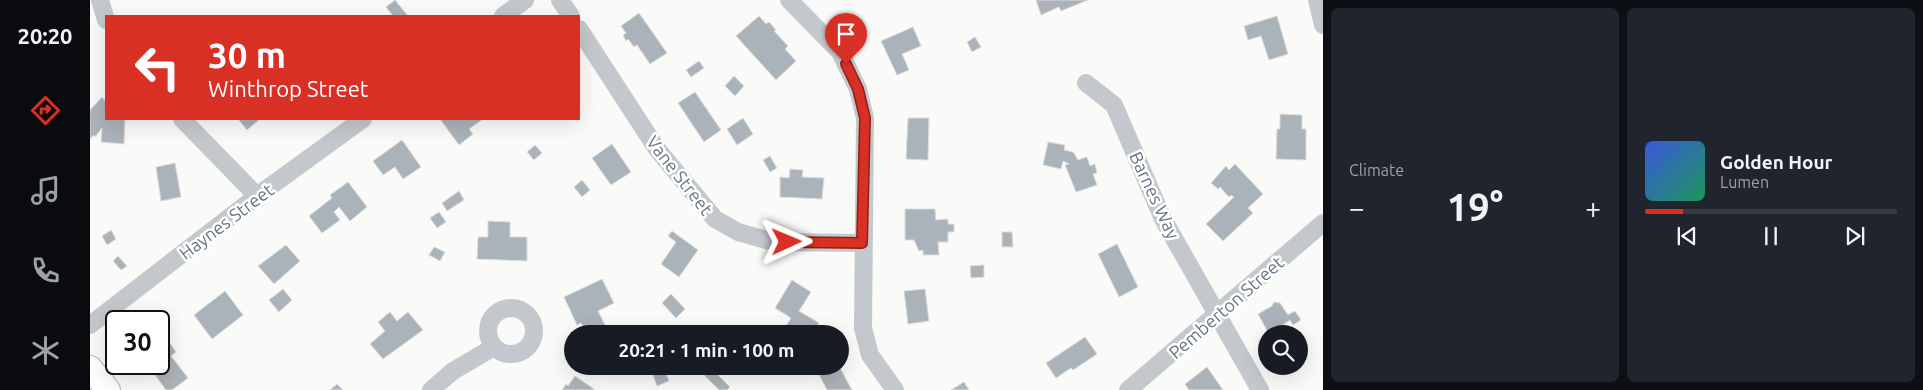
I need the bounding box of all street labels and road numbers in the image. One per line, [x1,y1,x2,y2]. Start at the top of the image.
street label: Vane Street [643,131,717,219]
street label: Barnes Way [1126,148,1184,242]
street label: Haynes Street [175,179,277,263]
street label: Pemberton Street [1165,252,1287,362]

